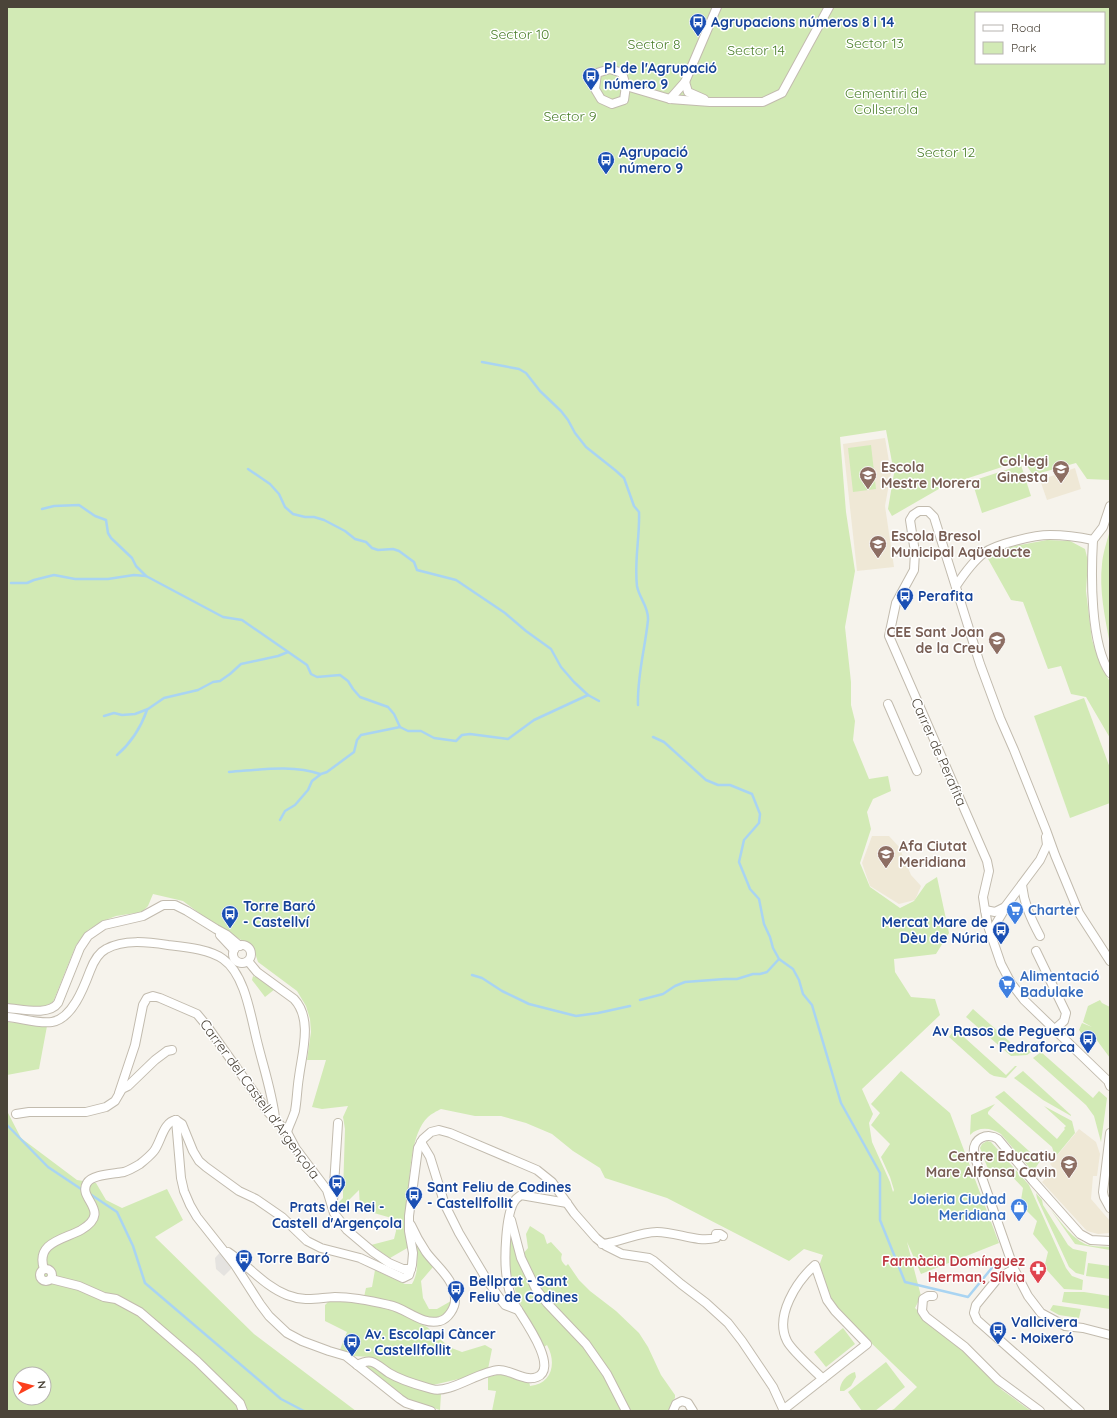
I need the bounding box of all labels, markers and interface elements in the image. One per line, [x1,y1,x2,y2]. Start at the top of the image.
bus stop icon: Agrupacions números 8 i 14 [688,12,708,37]
legend [975,12,1105,64]
place label: Agrupacions números 8 i 14 [711,13,894,31]
text: Road [1011,20,1041,35]
park label: Sector 10 [491,25,549,43]
park label: Sector 13 [846,34,904,52]
park label: Sector 8 [628,35,680,53]
text: Park [1011,40,1036,55]
park label: Sector 14 [727,41,785,59]
place label: Pl de l'Agrupació número 9 [604,59,717,93]
bus stop icon: Pl de l'Agrupació número 9 [581,66,601,91]
park label: Cementiri de Collserola [845,84,927,118]
park label: Sector 9 [543,107,597,125]
place label: Agrupació número 9 [619,143,688,177]
park label: Sector 12 [917,143,975,161]
bus stop icon: Agrupació número 9 [596,150,616,175]
place label: Col·legi Ginesta [997,452,1048,486]
place label: Escola Mestre Morera [881,458,980,492]
school or university icon: Col·legi Ginesta [1051,459,1071,484]
school or university icon: Escola Mestre Morera [858,465,878,490]
place label: Escola Bresol Municipal Aqüeducte [891,527,1031,561]
school or university icon: Escola Bresol Municipal Aqüeducte [868,534,888,559]
bus stop icon: Perafita [895,586,915,611]
place label: Perafita [918,587,973,605]
place label: CEE Sant Joan de la Creu [887,623,984,657]
school or university icon: CEE Sant Joan de la Creu [987,630,1007,655]
street label: Carrer de Perafita [907,695,971,809]
place label: Afa Ciutat Meridiana [899,837,968,871]
school or university icon: Afa Ciutat Meridiana [876,844,896,869]
place label: Torre Baró - Castellví [243,897,316,931]
supermarket icon: Charter [1005,900,1025,925]
place label: Charter [1028,901,1080,919]
bus stop icon: Torre Baró - Castellví [220,904,240,929]
place label: Mercat Mare de Dèu de Núria [882,913,988,947]
bus stop icon: Mercat Mare de Dèu de Núria [991,920,1011,945]
place label: Alimentació Badulake [1020,967,1100,1001]
supermarket icon: Alimentació Badulake [997,974,1017,999]
street label: Carrer del Castell d'Argençola [196,1016,324,1182]
place label: Av Rasos de Peguera - Pedraforca [933,1022,1075,1056]
bus stop icon: Av Rasos de Peguera - Pedraforca [1078,1029,1098,1054]
place label: Centre Educatiu Mare Alfonsa Cavin [926,1147,1056,1181]
school or university icon: Centre Educatiu Mare Alfonsa Cavin [1059,1154,1079,1179]
bus stop icon: Prats del Rei - Castell d'Argençola [327,1173,347,1198]
place label: Sant Feliu de Codines - Castellfollit [427,1178,571,1212]
bus stop icon: Sant Feliu de Codines - Castellfollit [404,1185,424,1210]
place label: Joieria Ciudad Meridiana [909,1190,1006,1224]
shop icon: Joieria Ciudad Meridiana [1009,1197,1029,1222]
place label: Prats del Rei - Castell d'Argençola [272,1198,402,1232]
bus stop icon: Torre Baró [234,1248,254,1273]
place label: Torre Baró [257,1249,330,1267]
place label: Farmàcia Domínguez Herman, Sílvia [882,1252,1025,1286]
pharmacy icon: Farmàcia Domínguez Herman, Sílvia [1028,1259,1048,1284]
place label: Bellprat - Sant Feliu de Codines [469,1272,578,1306]
bus stop icon: Bellprat - Sant Feliu de Codines [446,1279,466,1304]
place label: Vallcivera - Moixeró [1011,1313,1078,1347]
bus stop icon: Vallcivera - Moixeró [988,1320,1008,1345]
place label: Av. Escolapi Càncer - Castellfollit [365,1325,496,1359]
bus stop icon: Av. Escolapi Càncer - Castellfollit [342,1332,362,1357]
north arrow [12,1366,52,1406]
text: N [34,1380,49,1390]

